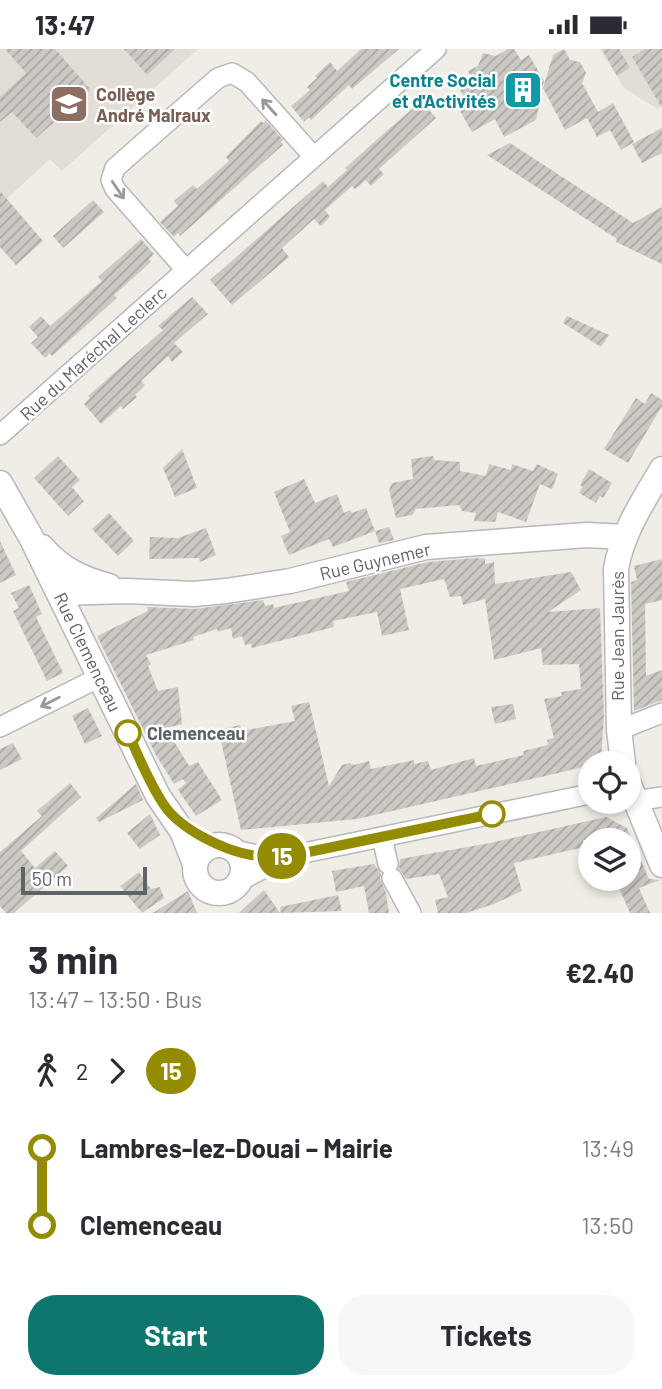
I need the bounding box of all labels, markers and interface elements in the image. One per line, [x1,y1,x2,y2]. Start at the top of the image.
text: 13:47 [35,9,94,40]
place label: Centre Social et d'Activités [390,69,496,112]
building icon: Centre Social et d'Activités [502,69,544,111]
school or university icon: Collège André Malraux [48,83,90,125]
place label: Collège André Malraux [96,83,211,126]
one-way arrow [261,98,277,116]
one-way arrow [111,180,125,199]
street label: Rue du Maréchal Leclerc [15,281,171,425]
street label: Rue Guynemer [318,537,433,584]
street label: Rue Jean Jaurès [606,571,628,701]
street label: Rue Clemenceau [50,589,126,715]
one-way arrow [40,695,61,709]
marker: Clemenceau [115,720,141,746]
place label: Clemenceau [147,722,245,744]
map controls [578,751,641,891]
button: locate [578,751,641,814]
unlabelled marker [479,801,505,827]
button: layers [578,828,641,891]
line badge: 15 [250,833,314,879]
text: 15 [271,841,293,870]
scale bar [21,864,147,896]
text: 50 m [32,867,72,890]
text: 3 min [28,936,118,982]
text: €2.40 [565,957,634,988]
text: 13:47 – 13:50 · Bus [28,985,202,1013]
icon: walk [28,1052,66,1090]
icon: forward [98,1052,136,1090]
text: 15 [160,1056,182,1085]
text: 2 [76,1057,88,1085]
text: Lambres-lez-Douai – Mairie [80,1132,393,1163]
text: 13:49 [582,1134,634,1162]
text: Clemenceau [80,1209,222,1240]
text: 13:50 [581,1211,634,1239]
button: Start [28,1295,324,1375]
button: Tickets [338,1295,634,1375]

